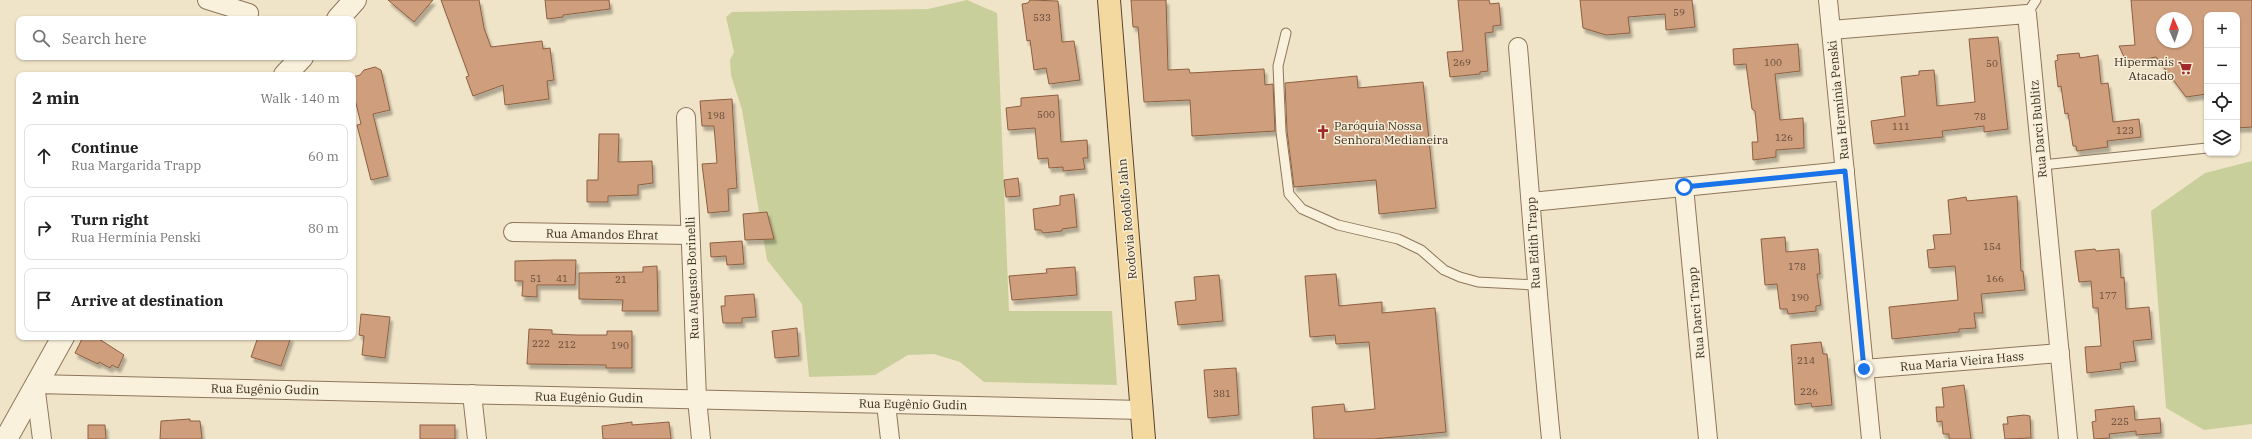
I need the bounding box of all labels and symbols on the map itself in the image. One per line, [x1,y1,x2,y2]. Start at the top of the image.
house number: 59 [1673,6,1685,19]
house number: 533 [1033,11,1051,24]
north arrow [2156,12,2192,48]
street label: Rua Hermínia Penski [1824,39,1852,160]
place label: Hipermais Atacado [2114,54,2174,83]
house number: 269 [1453,56,1471,69]
house number: 100 [1764,56,1782,69]
house number: 50 [1986,57,1998,70]
supermarket icon: Hipermais Atacado [2177,60,2193,76]
street label: Rua Darci Bublitz [2026,79,2050,179]
house number: 500 [1037,108,1055,121]
house number: 198 [707,109,725,122]
house number: 78 [1974,110,1986,123]
place label: Paróquia Nossa Senhora Medianeira [1334,118,1449,147]
house number: 111 [1892,120,1910,133]
church icon: Paróquia Nossa Senhora Medianeira [1315,124,1331,140]
house number: 123 [2116,124,2134,137]
house number: 126 [1775,131,1793,144]
street label: Rodovia Rodolfo Jahn [1114,158,1140,280]
route start [1675,178,1693,196]
street label: Rua Edith Trapp [1523,197,1543,289]
street label: Rua Augusto Borinelli [682,216,702,340]
street label: Rua Amandos Ehrat [546,226,658,242]
house number: 154 [1983,240,2001,253]
house number: 178 [1788,260,1806,273]
street label: Rua Darci Trapp [1685,266,1707,360]
house number: 51 [530,272,542,285]
house number: 41 [556,272,568,285]
house number: 166 [1986,272,2004,285]
house number: 21 [615,273,627,286]
house number: 177 [2099,289,2117,302]
house number: 190 [1791,291,1809,304]
house number: 222 [532,337,550,350]
house number: 212 [558,338,576,351]
house number: 190 [611,339,629,352]
street label: Rua Maria Vieira Hass [1899,348,2025,374]
house number: 214 [1797,354,1815,367]
route end [1855,360,1873,378]
street label: Rua Eugênio Gudin [211,381,320,397]
house number: 226 [1800,385,1818,398]
house number: 381 [1213,387,1231,400]
street label: Rua Eugênio Gudin [535,389,644,405]
street label: Rua Eugênio Gudin [859,396,968,412]
house number: 225 [2111,415,2129,428]

